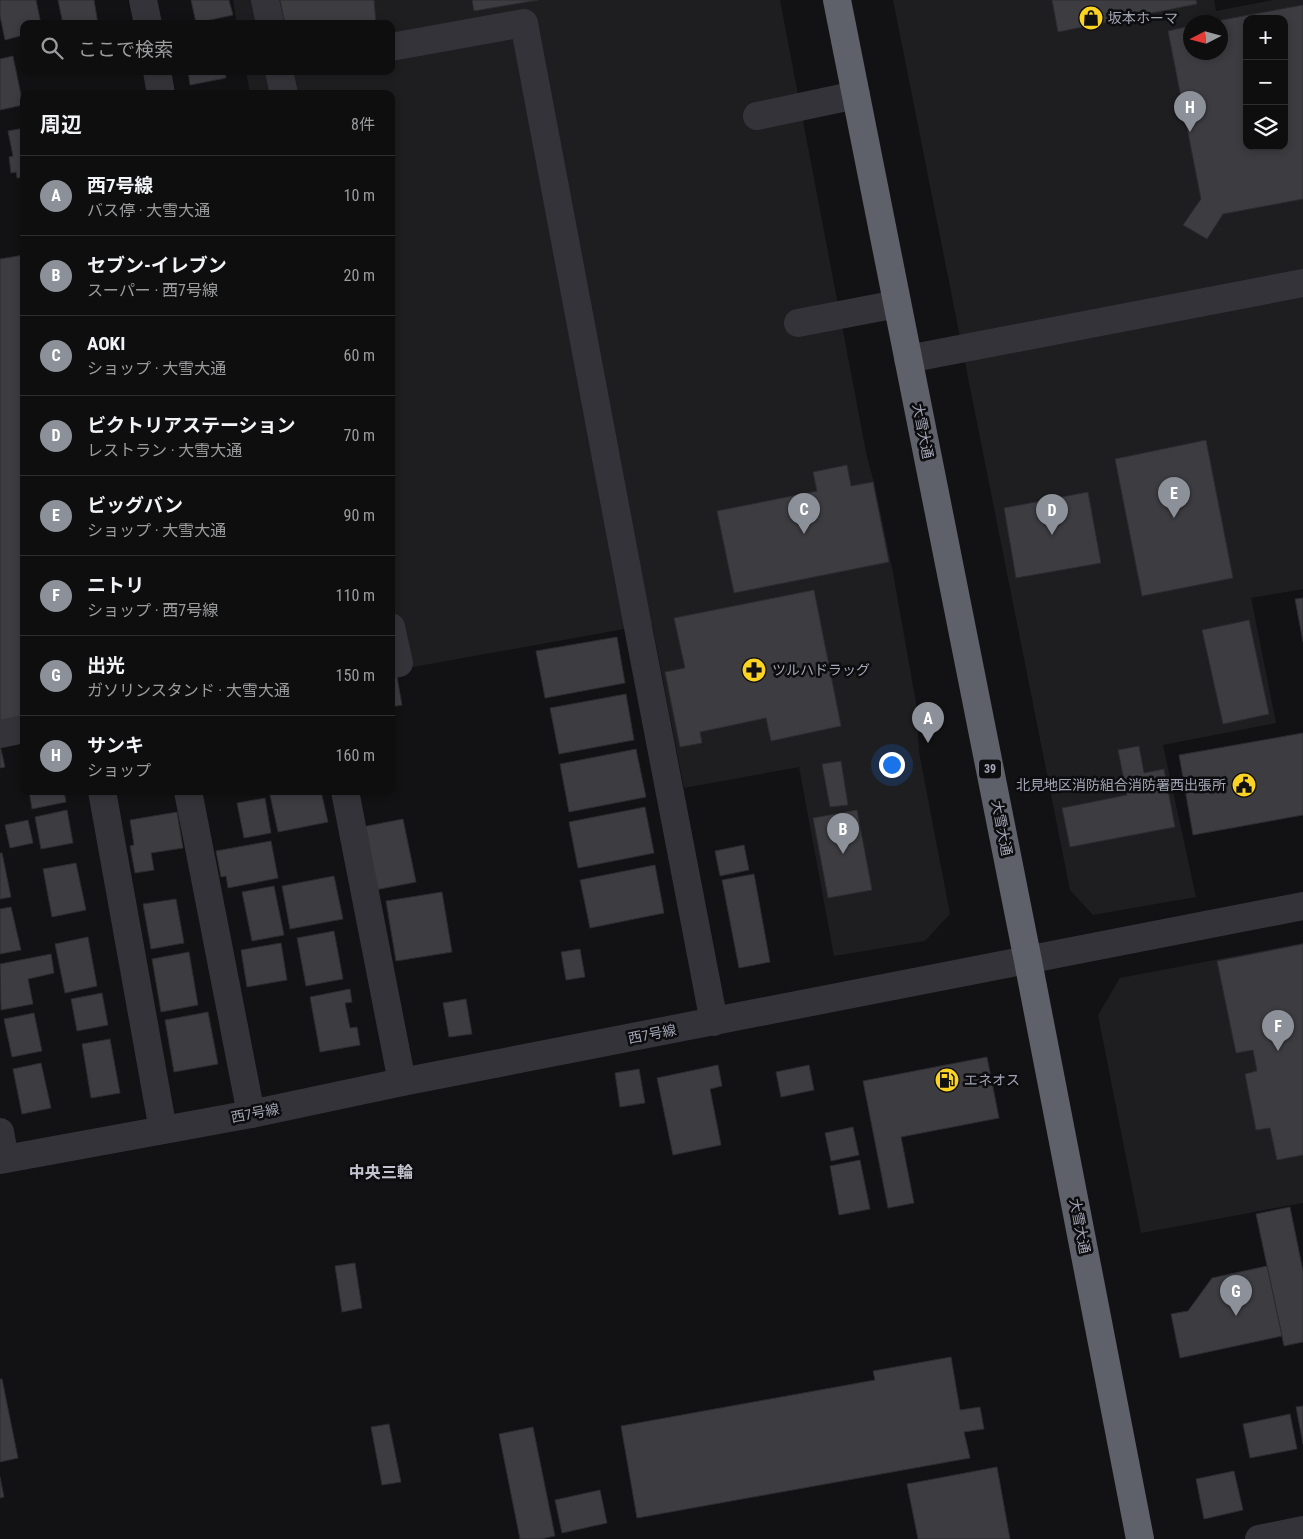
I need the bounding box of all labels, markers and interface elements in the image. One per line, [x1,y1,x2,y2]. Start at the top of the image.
shop icon: 坂本ホーマ [1078,5,1104,31]
place label: 坂本ホーマ [1108,10,1178,26]
north arrow [1183,15,1228,60]
map controls [1243,15,1288,150]
button: + [1243,15,1288,60]
search box [20,20,395,75]
icon: search [38,34,66,62]
text: ここで検索 [78,38,173,61]
button: − [1243,60,1288,105]
pin: H [1174,91,1206,132]
button: layers [1243,105,1288,150]
text: 周辺 [40,113,82,137]
text: 8件 [351,115,375,134]
text: 西7号線 [87,174,154,197]
text: A [51,186,61,205]
text: 10 m [343,186,375,205]
text: バス停 · 大雪大通 [87,201,210,220]
text: セブン-イレブン [87,254,227,277]
text: B [52,266,60,285]
text: 20 m [343,266,375,285]
text: スーパー · 西7号線 [87,281,218,300]
text: AOKI [87,332,125,355]
text: C [51,346,61,365]
text: 60 m [343,346,375,365]
text: ショップ · 大雪大通 [87,359,226,378]
street label: 大雪大通 [910,402,936,460]
text: ビクトリアステーション [87,414,296,437]
text: D [51,426,61,445]
text: 70 m [343,426,375,445]
text: レストラン · 大雪大通 [87,441,242,460]
pin: E [1158,477,1190,518]
pin: C [788,493,820,534]
text: ビッグバン [87,494,183,517]
pin: D [1036,494,1068,535]
text: E [52,506,60,525]
text: 90 m [343,506,375,525]
text: ショップ · 大雪大通 [87,521,226,540]
text: ニトリ [87,574,144,597]
text: F [52,586,60,605]
text: 110 m [336,586,375,605]
text: ショップ · 西7号線 [87,601,218,620]
text: 出光 [87,654,125,677]
pharmacy icon: ツルハドラッグ [741,657,767,683]
place label: ツルハドラッグ [772,662,870,678]
text: G [51,666,61,685]
text: 150 m [336,666,375,685]
text: ガソリンスタンド · 大雪大通 [87,681,290,700]
pin: A [912,702,944,743]
text: サンキ [87,734,144,757]
text: H [51,746,61,765]
text: 160 m [336,746,375,765]
your location [879,752,905,778]
road number: 39 [979,760,1001,779]
text: ショップ [87,761,151,780]
public building icon: 北見地区消防組合消防署西出張所 [1231,772,1257,798]
place label: 北見地区消防組合消防署西出張所 [1016,777,1226,793]
street label: 大雪大通 [989,799,1015,857]
pin: B [827,813,859,854]
pin: F [1262,1010,1294,1051]
street label: 西7号線 [626,1021,678,1047]
fuel station icon: エネオス [934,1067,960,1093]
place label: エネオス [964,1072,1020,1088]
street label: 西7号線 [229,1100,281,1126]
district label: 中央三輪 [349,1163,413,1182]
street label: 大雪大通 [1067,1197,1093,1255]
pin: G [1220,1275,1252,1316]

